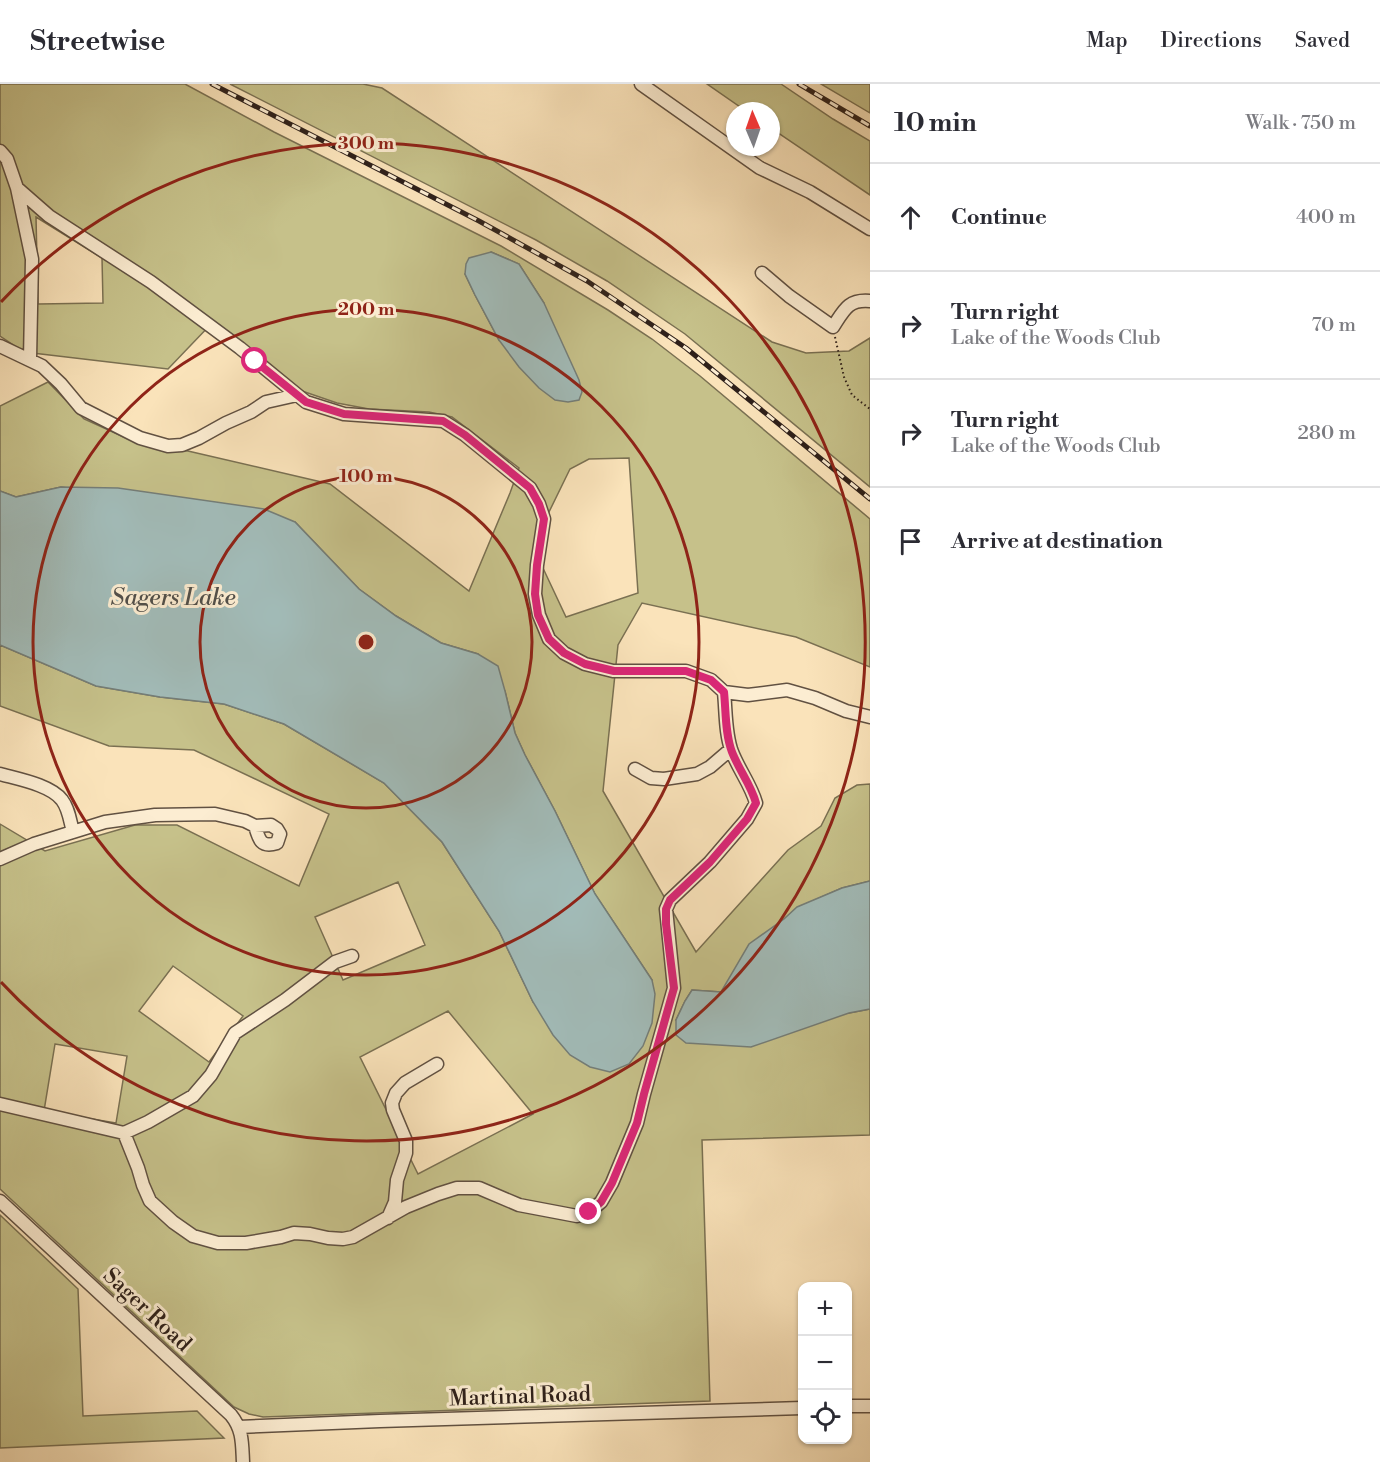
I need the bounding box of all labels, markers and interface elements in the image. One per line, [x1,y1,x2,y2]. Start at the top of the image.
text: Streetwise [30,24,165,59]
text: Map [1086,28,1128,54]
text: Directions [1161,28,1262,54]
text: Saved [1295,28,1350,54]
north arrow [726,102,780,156]
text: 10 min [894,107,977,139]
text: Walk · 750 m [1246,111,1356,136]
text: 300 m [338,132,395,155]
icon: ahead [894,201,927,234]
text: Continue [951,204,1047,231]
text: 400 m [1296,205,1356,230]
text: 200 m [338,298,395,321]
text: Turn right [951,299,1059,326]
icon: right [894,309,927,342]
text: 70 m [1312,313,1356,338]
text: Lake of the Woods Club [951,326,1161,351]
route start [241,347,267,373]
text: Turn right [951,407,1059,434]
icon: right [894,417,927,450]
text: 280 m [1297,421,1356,446]
text: Lake of the Woods Club [951,434,1161,459]
text: 100 m [339,465,393,488]
icon: arrive [894,525,927,558]
text: Arrive at destination [951,528,1163,555]
water label: Sagers Lake [110,583,236,613]
centre of rings [356,632,376,652]
route end [575,1198,601,1224]
street label: Sager Road [97,1262,197,1358]
map controls [798,1282,852,1444]
button: + [798,1282,852,1336]
button: − [798,1336,852,1390]
street label: Martinal Road [449,1381,592,1412]
button: locate [798,1390,852,1444]

